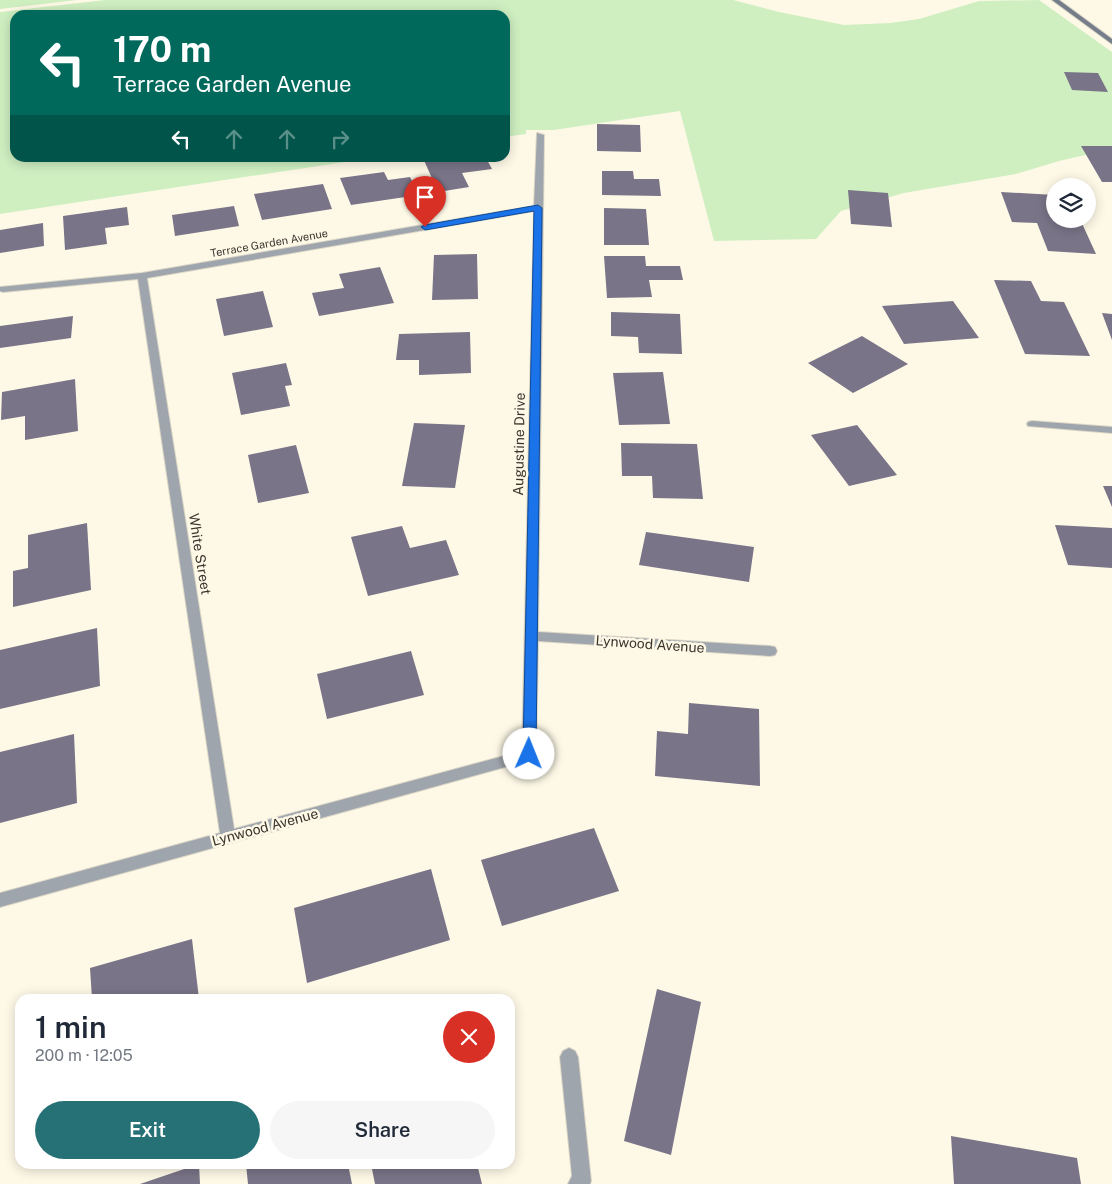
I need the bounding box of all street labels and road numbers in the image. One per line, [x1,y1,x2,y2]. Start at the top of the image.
street label: Terrace Garden Avenue [209,227,329,259]
street label: Augustine Drive [510,392,528,496]
street label: White Street [186,512,214,596]
street label: Lynwood Avenue [595,632,705,656]
street label: Lynwood Avenue [210,805,320,849]

